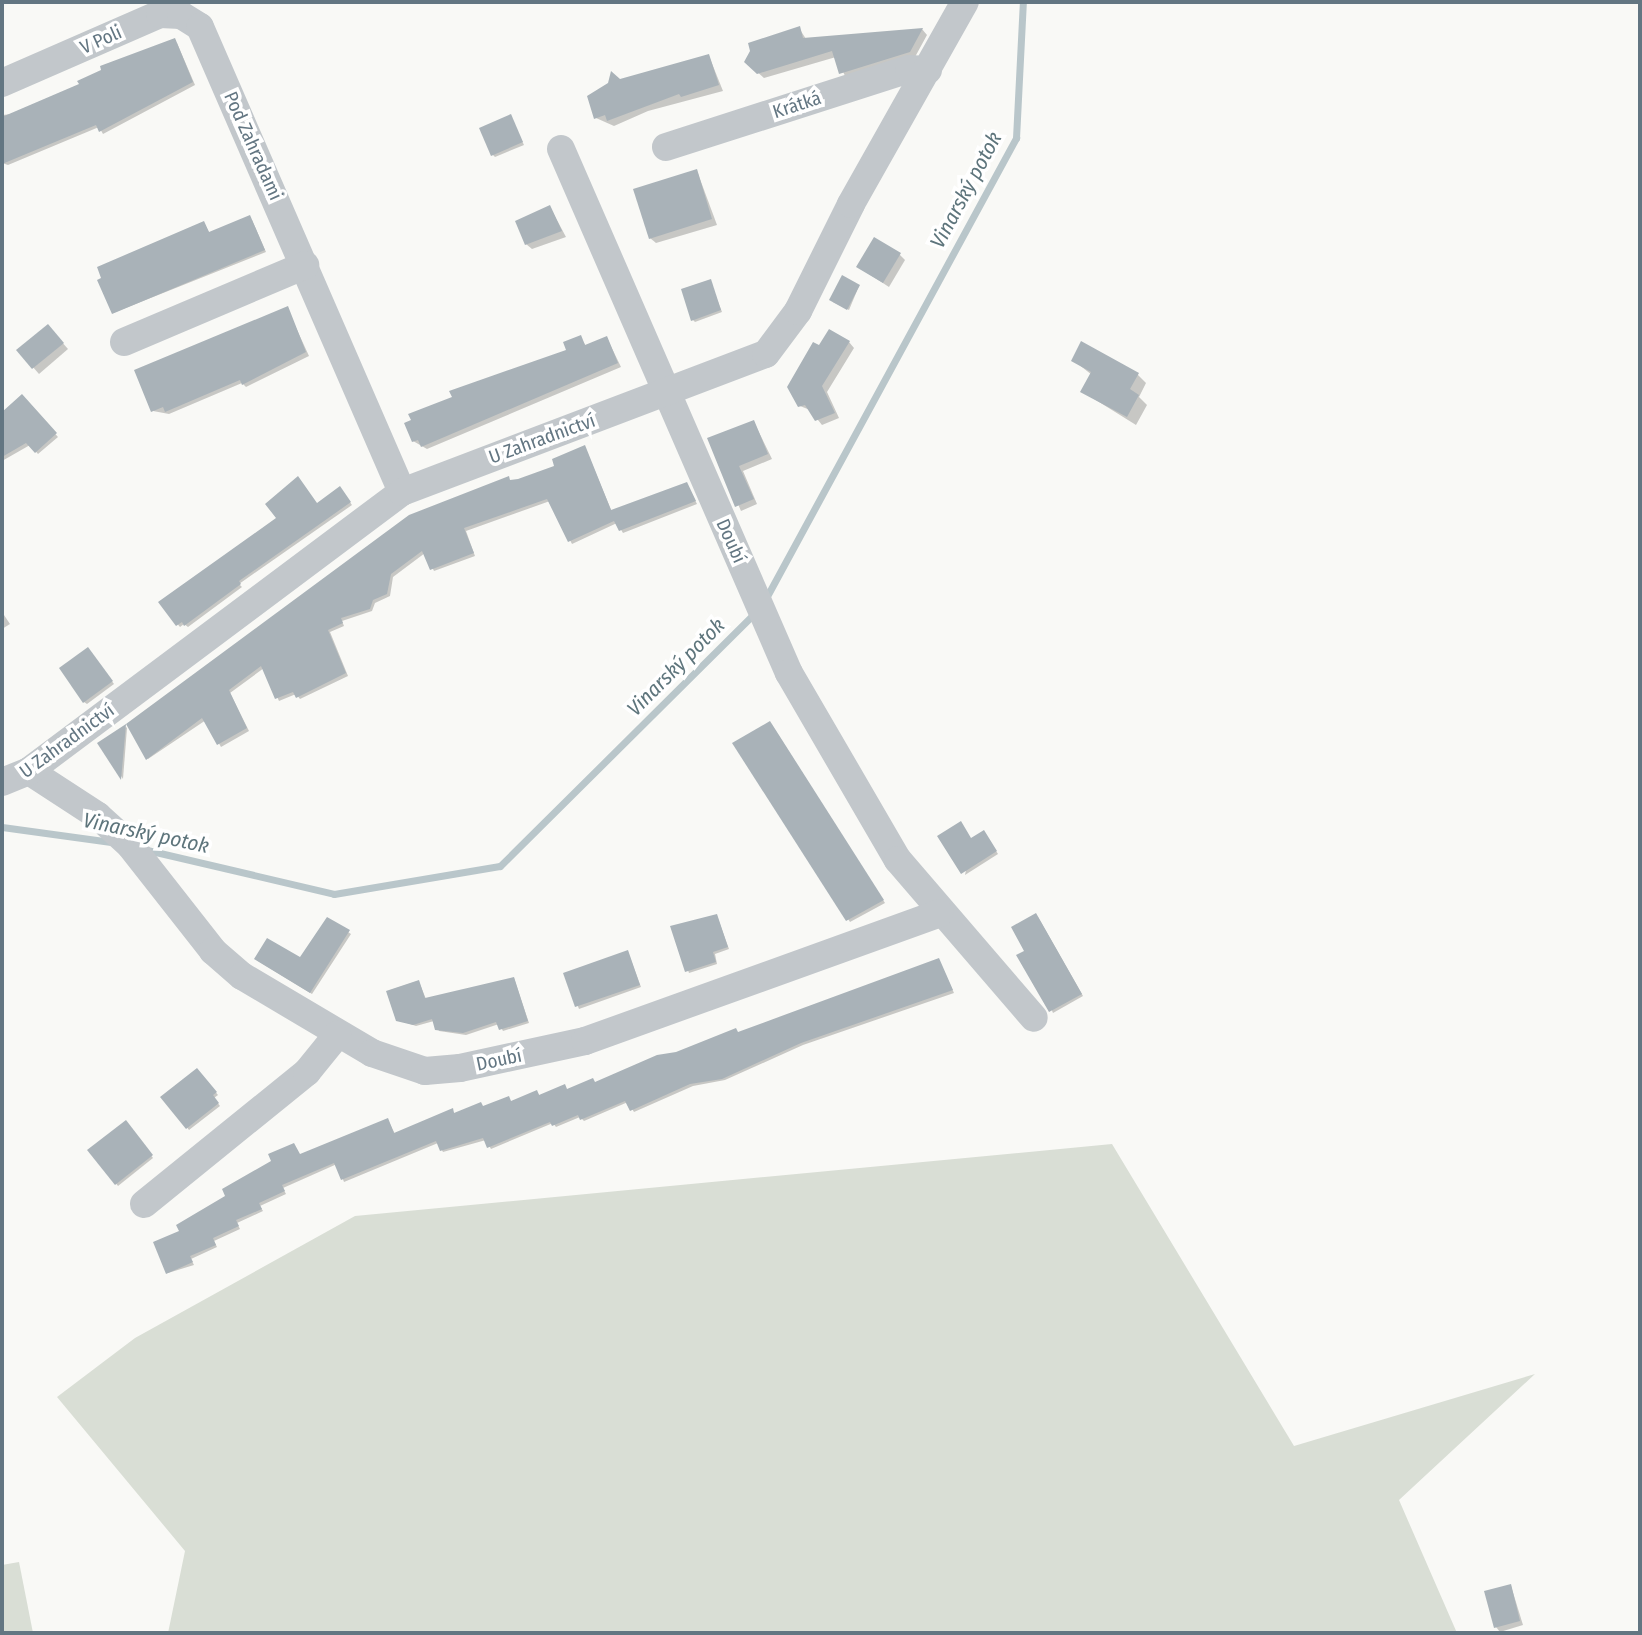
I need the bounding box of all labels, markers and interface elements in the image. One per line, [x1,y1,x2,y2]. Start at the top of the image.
street label: V Poli [77,21,125,59]
street label: Krátká [770,87,824,123]
street label: Pod Zahradami [219,88,287,204]
water label: Vinarský potok [925,128,1007,252]
street label: U Zahradnictví [486,409,598,469]
street label: Doubí [711,515,751,567]
water label: Vinarský potok [622,613,730,721]
street label: U Zahradnictví [15,699,119,783]
water label: Vinarský potok [81,807,211,859]
street label: Doubí [474,1044,524,1076]

